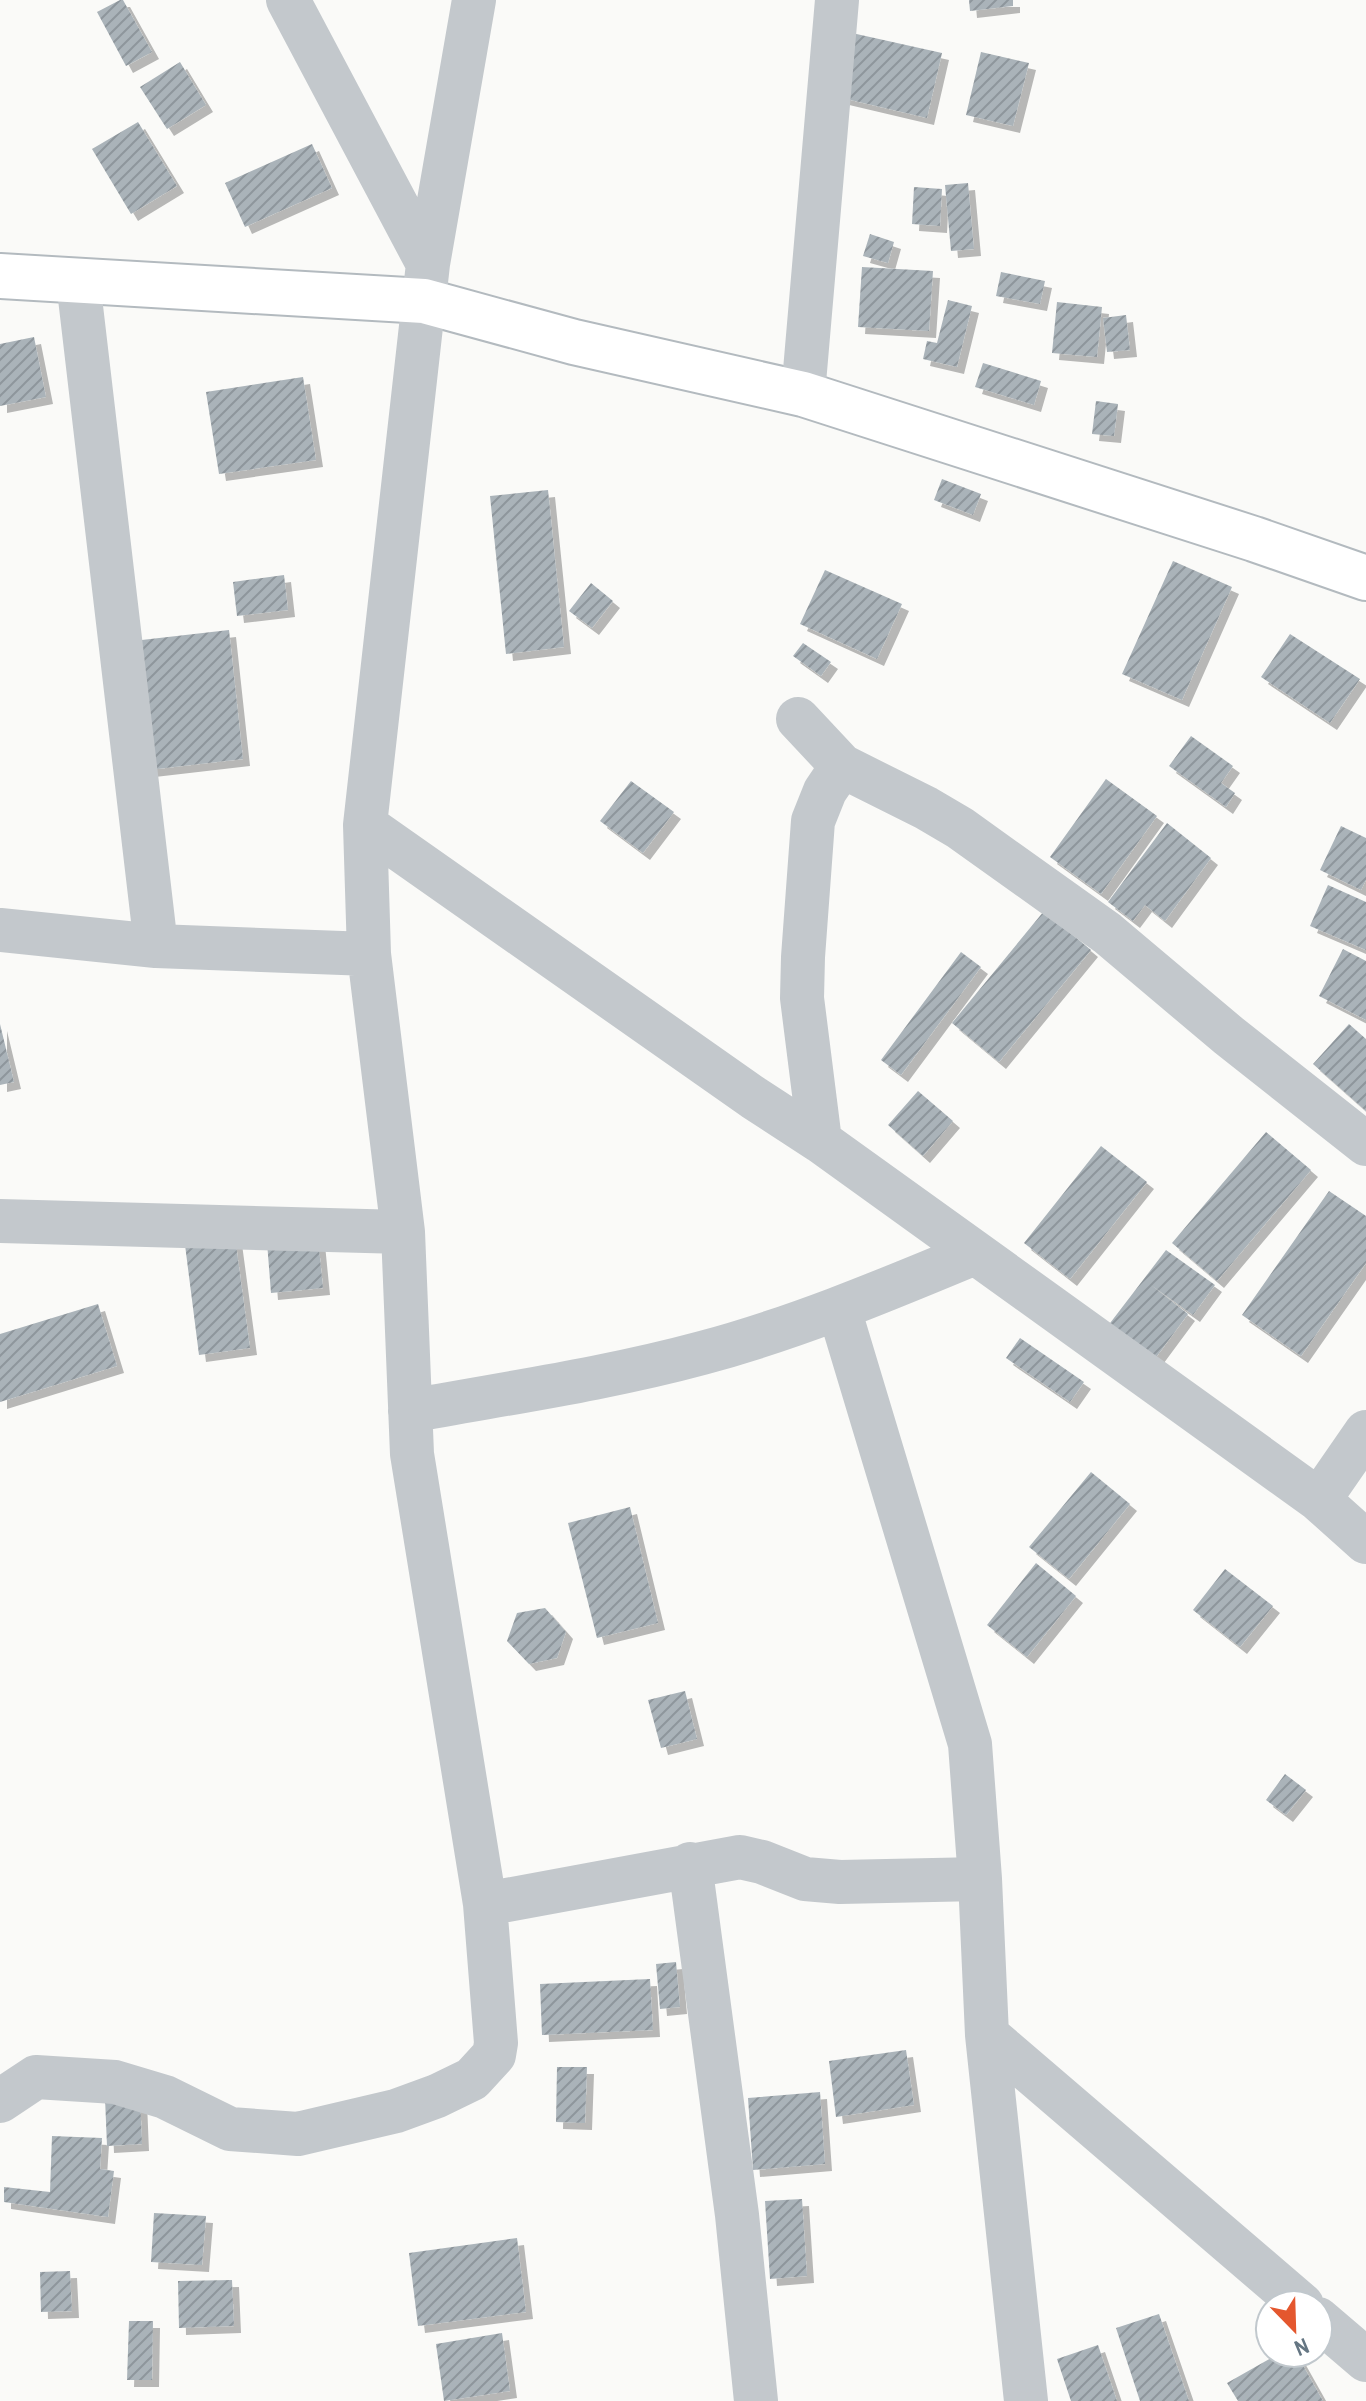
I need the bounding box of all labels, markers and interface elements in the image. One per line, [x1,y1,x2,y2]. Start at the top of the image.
north arrow [1254,2289,1334,2369]
text: N [1290,2331,1314,2364]

